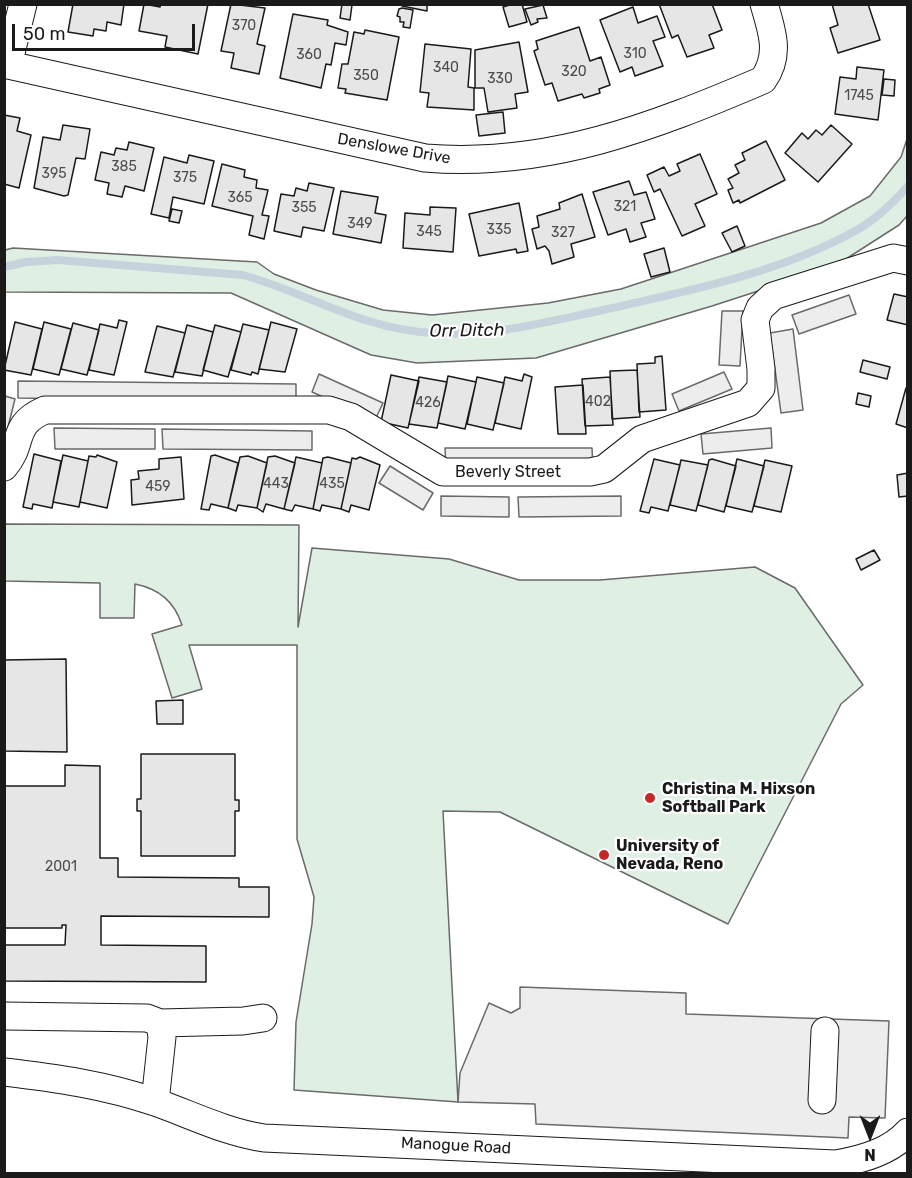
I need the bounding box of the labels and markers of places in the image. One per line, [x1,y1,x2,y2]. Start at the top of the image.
place label: Christina M. Hixson Softball Park [662,779,815,817]
marker: Christina M. Hixson Softball Park [643,791,657,805]
place label: University of Nevada, Reno [616,836,723,874]
marker: University of Nevada, Reno [597,848,611,862]

